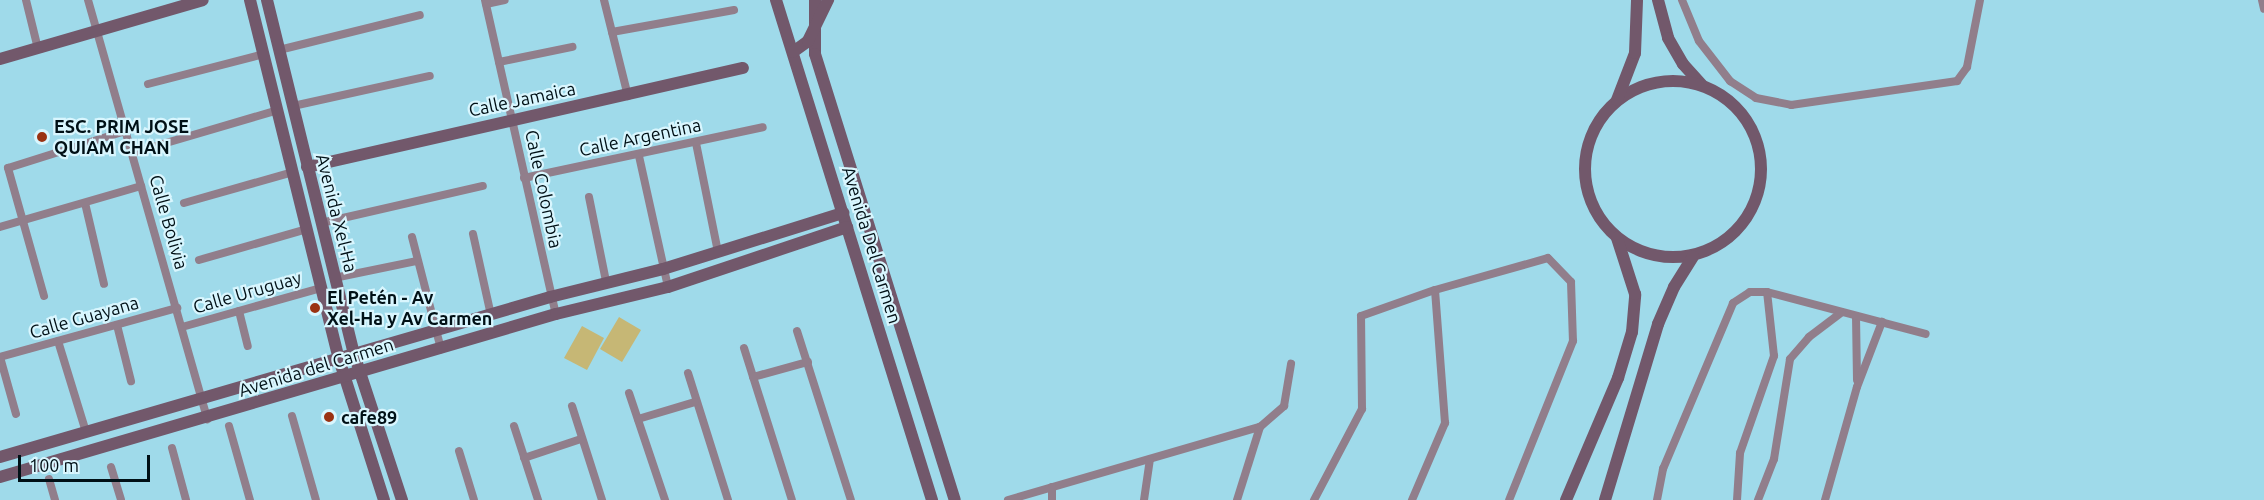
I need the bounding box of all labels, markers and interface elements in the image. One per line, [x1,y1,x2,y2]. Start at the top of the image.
street label: Calle Jamaica [467,77,577,121]
street label: Calle Argentina [577,114,703,160]
place label: ESC. PRIM JOSE QUIAM CHAN [54,116,189,158]
street label: Calle Colombia [521,128,567,250]
marker: ESC. PRIM JOSE QUIAM CHAN [35,130,49,144]
street label: Avenida Xel-Ha [312,152,362,274]
street label: Avenida Del Carmen [838,164,906,326]
street label: Calle Bolivia [145,172,193,272]
street label: Calle Uruguay [190,266,304,318]
place label: El Petén - Av Xel-Ha y Av Carmen [327,287,492,330]
street label: Calle Guayana [27,291,141,343]
marker: El Petén - Av Xel-Ha y Av Carmen [308,301,322,315]
street label: Avenida del Carmen [236,333,396,401]
place label: cafe89 [341,406,397,428]
marker: cafe89 [322,410,336,424]
scale bar [21,443,153,481]
text: 100 m [29,455,79,475]

